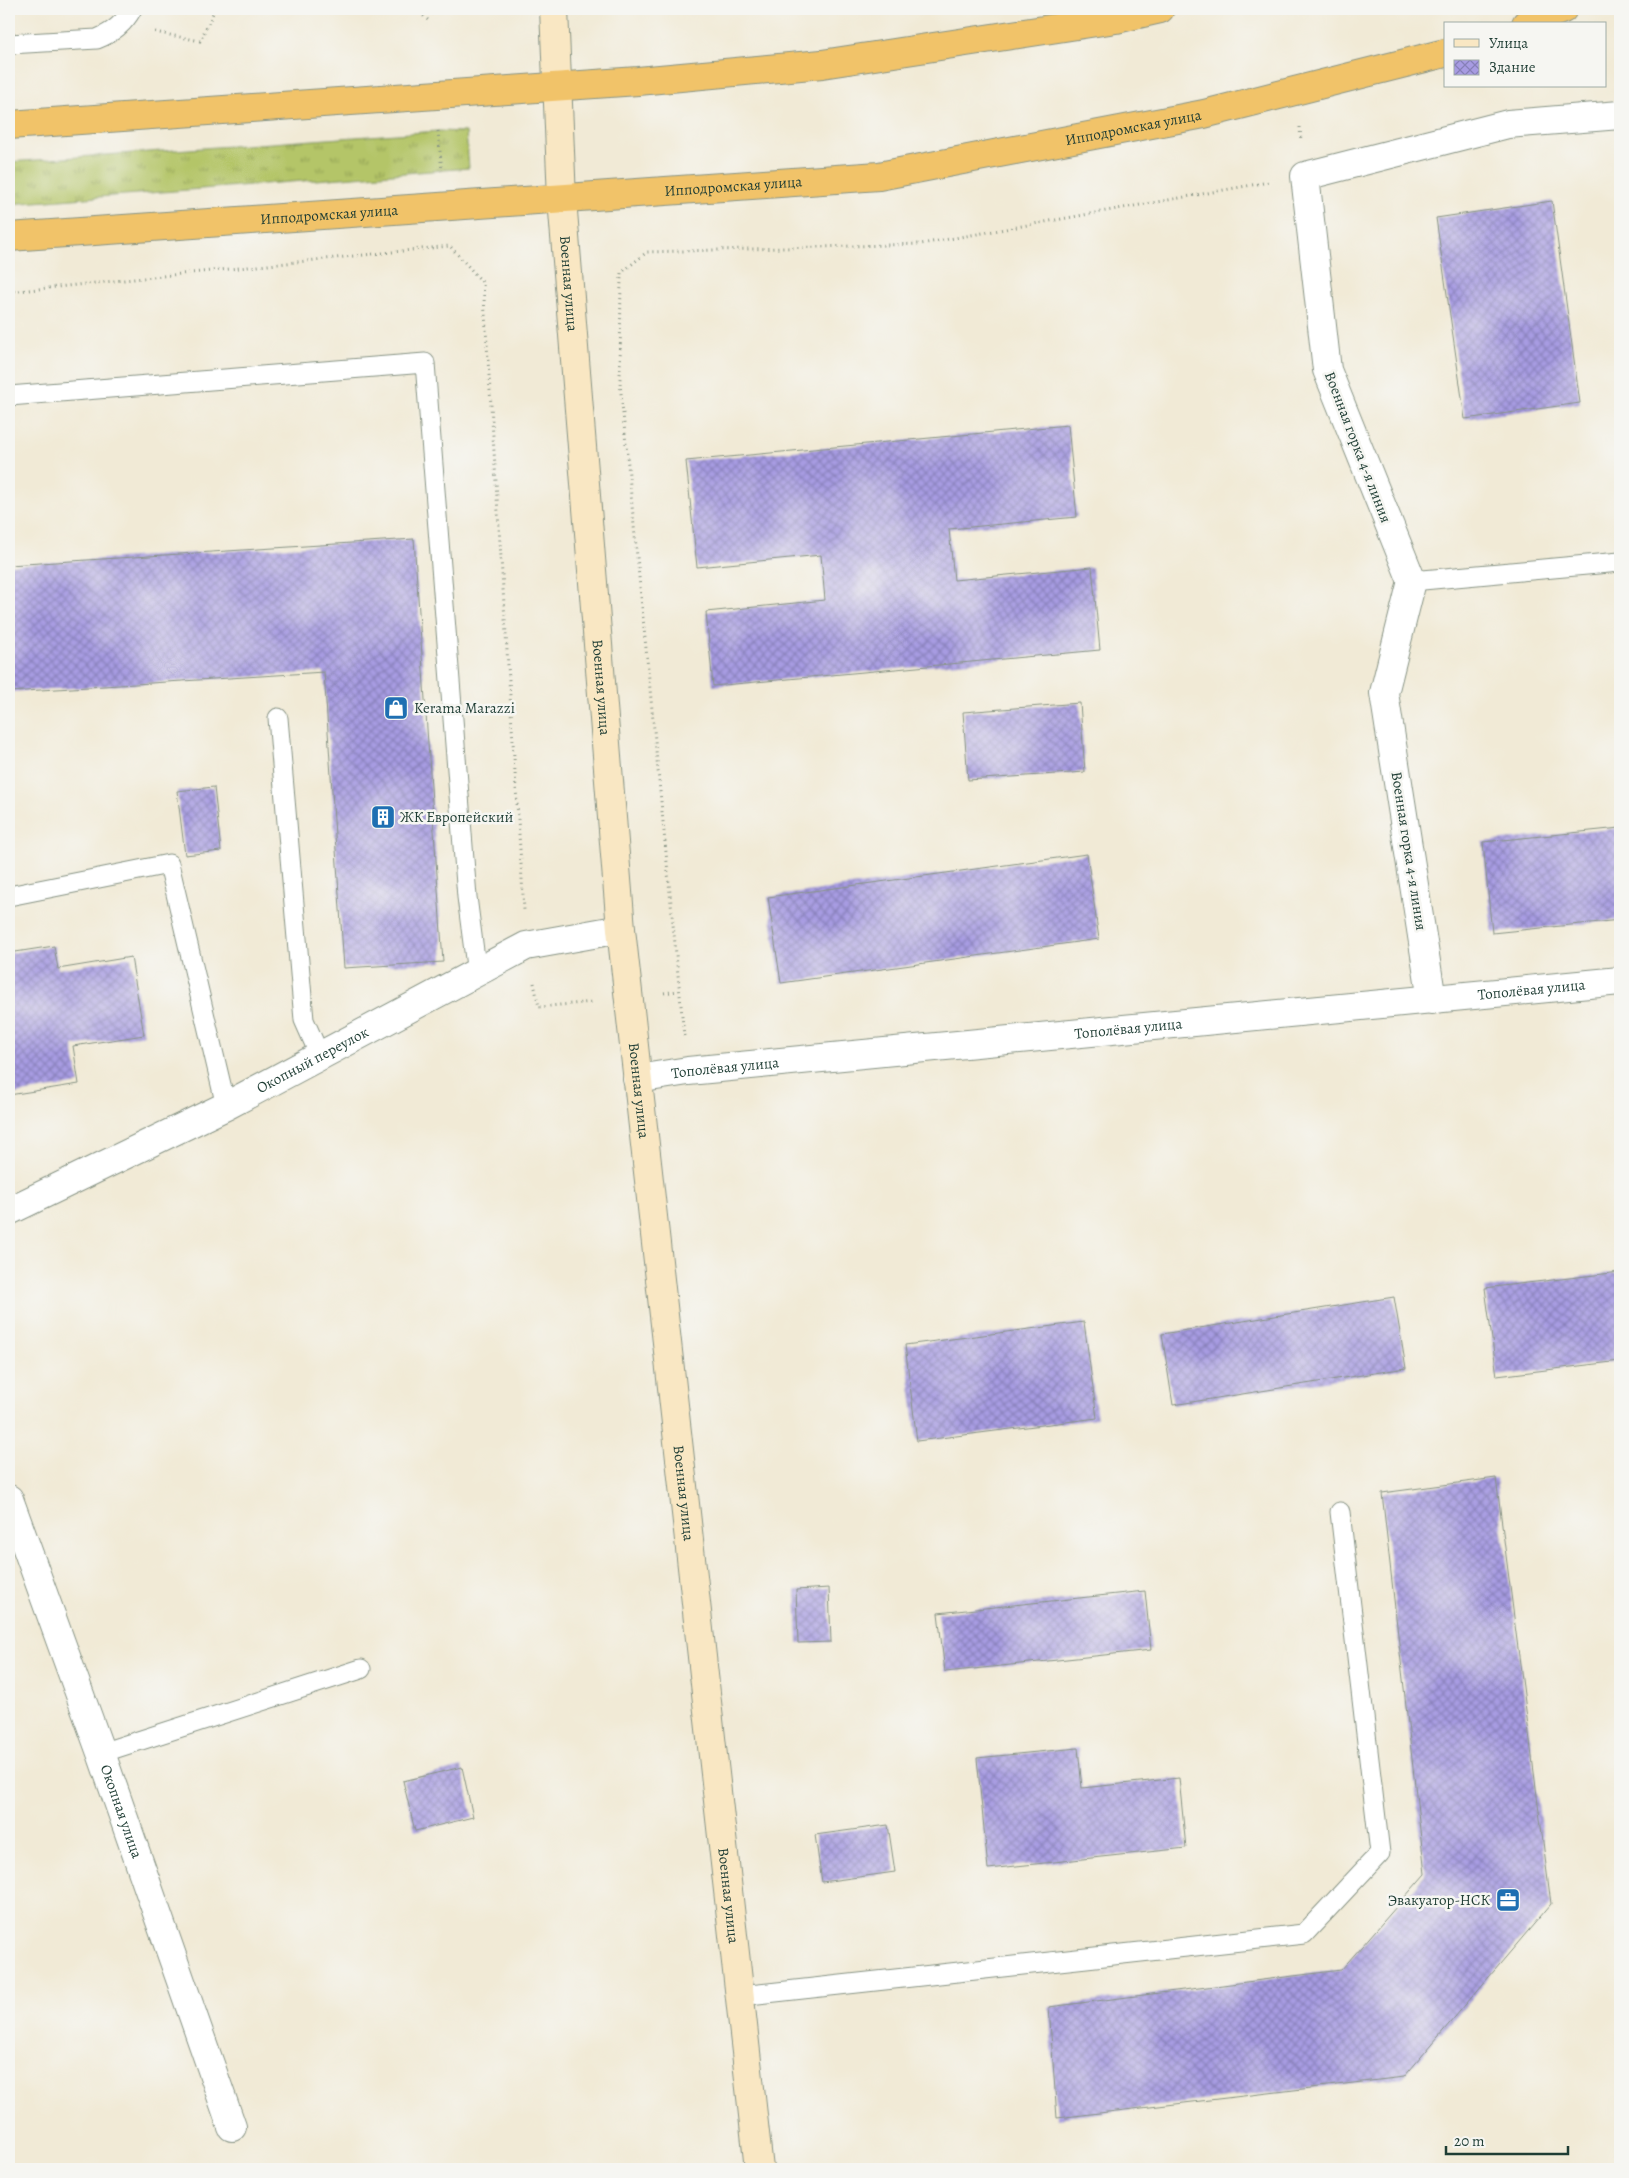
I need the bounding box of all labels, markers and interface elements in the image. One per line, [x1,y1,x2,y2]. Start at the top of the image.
legend [1444,22,1606,88]
text: Улица [1489,33,1528,53]
text: Здание [1489,57,1536,77]
street label: Ипподромская улица [1064,105,1203,150]
street label: Ипподромская улица [664,171,803,201]
street label: Ипподромская улица [260,200,399,229]
street label: Военная улица [555,235,583,332]
street label: Военная горка 4-я линия [1320,369,1396,525]
street label: Военная улица [588,638,615,736]
shop icon: Kerama Marazzi [383,695,409,721]
place label: Kerama Marazzi [414,698,515,718]
street label: Военная горка 4-я линия [1387,770,1431,932]
building icon: ЖК Европейский [370,804,396,830]
place label: ЖК Европейский [400,807,513,827]
street label: Тополёвая улица [1477,974,1586,1005]
street label: Тополёвая улица [1074,1013,1183,1044]
street label: Окопный переулок [253,1022,372,1098]
street label: Военная улица [624,1042,654,1139]
street label: Тополёвая улица [670,1052,780,1083]
street label: Военная улица [669,1444,699,1542]
street label: Окопная улица [96,1762,147,1861]
street label: Военная улица [713,1847,744,1944]
office icon: Эвакуатор-НСК [1495,1887,1521,1913]
place label: Эвакуатор-НСК [1388,1890,1490,1910]
scale bar [1446,2123,1569,2155]
text: 20 m [1454,2131,1485,2151]

